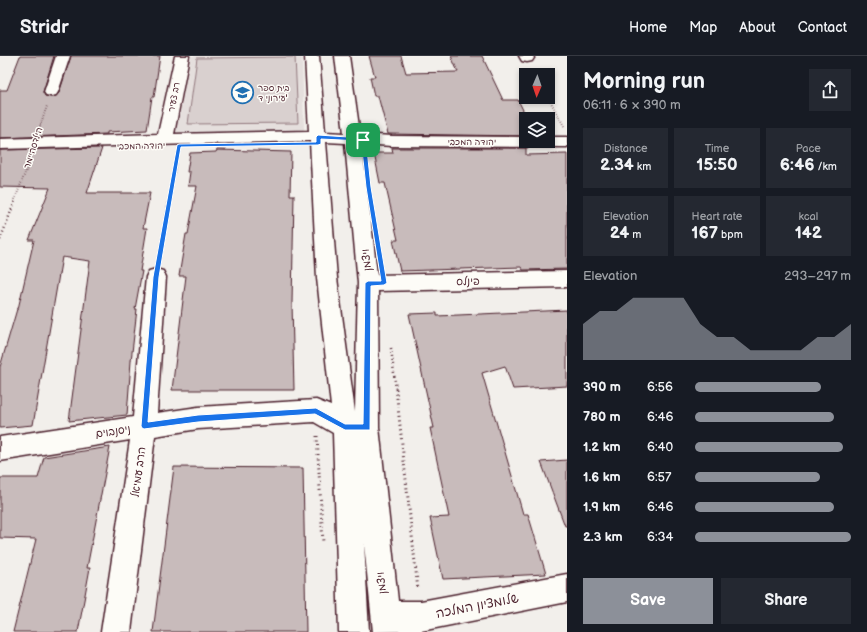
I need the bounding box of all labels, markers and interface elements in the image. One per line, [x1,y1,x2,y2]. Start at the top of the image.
text: Stridr [20,16,69,39]
text: Home [629,19,667,36]
text: Map [689,19,717,36]
text: About [739,19,776,36]
text: Contact [798,19,847,36]
north arrow [519,68,555,104]
map controls [519,68,555,148]
text: Morning run [583,68,705,95]
button: share [809,69,851,111]
school or university icon: בית ספר עירוני ד' [230,80,256,106]
street label: רב צעיר [166,81,183,113]
place label: בית ספר עירוני ד' [258,83,290,104]
text: 06:11 · 6 × 390 m [583,97,681,113]
button: layers [519,112,555,148]
pin [346,123,380,157]
street label: הילדסהיימר [22,126,45,170]
icon: arrive [352,129,374,151]
street label: יהודה המכבי [448,137,496,148]
street label: יהודה המכבי [117,141,165,152]
text: Distance [604,142,648,155]
text: Time [705,142,729,155]
text: Pace [796,142,821,155]
text: 2.34 [600,155,634,175]
text: 15:50 [696,155,738,175]
text: 6:46 [780,155,814,175]
text: km [634,160,651,173]
text: /km [814,160,837,173]
text: Elevation [603,210,649,223]
text: Heart rate [692,210,742,223]
text: kcal [798,210,818,223]
text: 24 [610,223,629,243]
text: 167 [691,223,718,243]
text: 142 [795,223,822,243]
text: m [629,228,641,241]
text: bpm [718,228,743,241]
street label: ויצמן [359,248,374,272]
text: Elevation [583,268,637,284]
text: 293–297 m [784,268,851,284]
street label: פינלס [456,275,480,288]
text: 390 m [583,379,621,395]
text: 6:56 [647,379,673,395]
text: 780 m [583,409,621,425]
text: 6:46 [647,409,673,425]
street label: ניסנבוים [95,422,132,441]
text: 1.2 km [583,439,621,455]
text: 6:40 [647,439,673,455]
street label: הרב עמיאל [129,446,148,498]
text: 1.6 km [583,469,621,485]
text: 6:57 [647,469,671,485]
text: 1.9 km [583,499,620,515]
text: 6:46 [647,499,673,515]
text: 2.3 km [583,529,623,545]
text: 6:34 [647,529,674,545]
street label: ויצמן [374,571,389,595]
button: Save [583,578,713,624]
button: Share [721,578,851,624]
street label: שלומציון המלכה [434,590,520,622]

